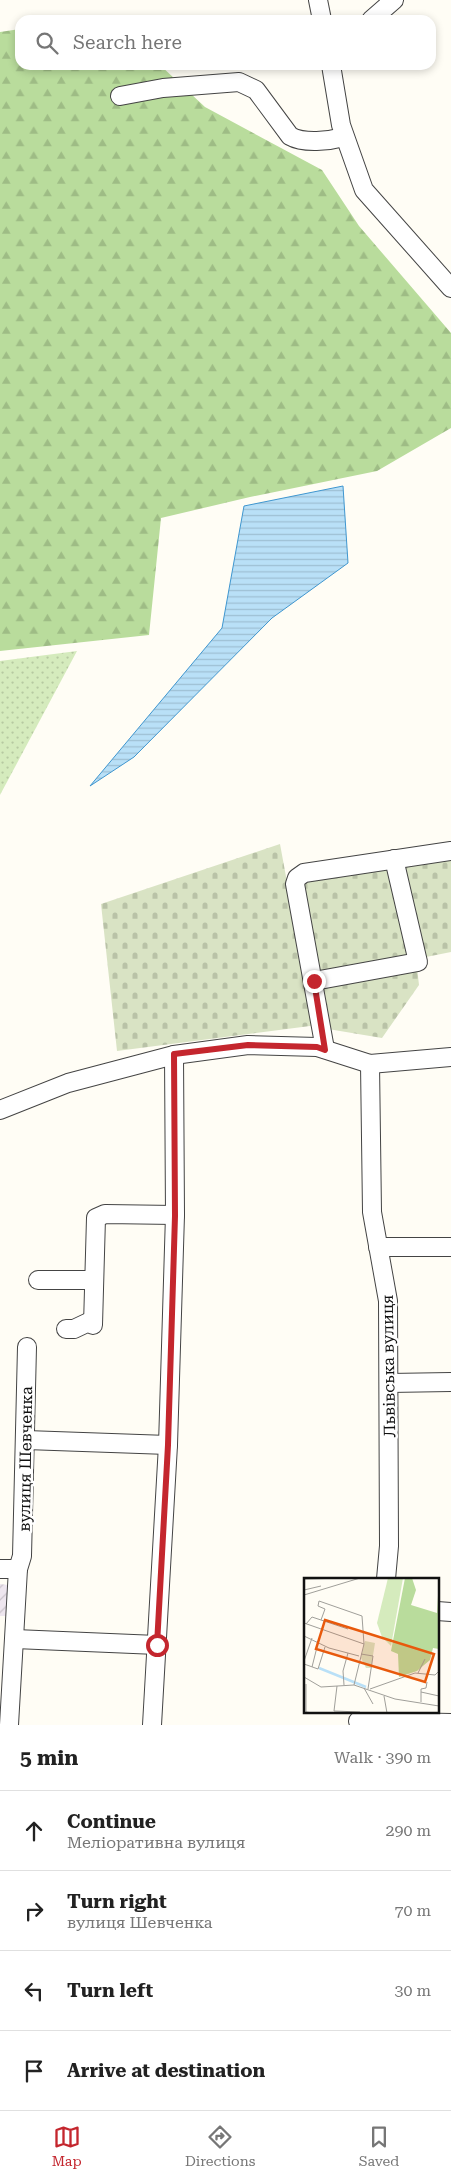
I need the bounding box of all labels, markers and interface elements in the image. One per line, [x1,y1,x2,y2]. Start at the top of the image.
search box [15,15,436,70]
icon: search [33,29,61,57]
text: Search here [73,31,182,54]
route end [303,970,326,993]
street label: Львівська вулиця [378,1295,399,1437]
street label: вулиця Шевченка [15,1386,36,1532]
inset map [304,1578,438,1712]
route start [146,1634,169,1657]
text: 5 min [20,1746,78,1770]
text: Walk · 390 m [334,1748,431,1767]
text: Continue [67,1810,156,1833]
icon: ahead [20,1817,48,1845]
text: 290 m [385,1821,431,1840]
text: Меліоративна вулиця [67,1833,245,1852]
text: Turn right [67,1890,167,1913]
icon: right [20,1897,48,1925]
text: 70 m [394,1901,431,1920]
text: вулиця Шевченка [67,1913,213,1932]
icon: left [20,1977,48,2005]
text: Turn left [67,1979,153,2002]
text: 30 m [394,1981,431,2000]
icon: arrive [20,2057,48,2085]
text: Arrive at destination [67,2059,265,2082]
tab: Map [52,2123,82,2169]
tab: Directions [185,2123,255,2169]
tab: Saved [359,2123,399,2169]

